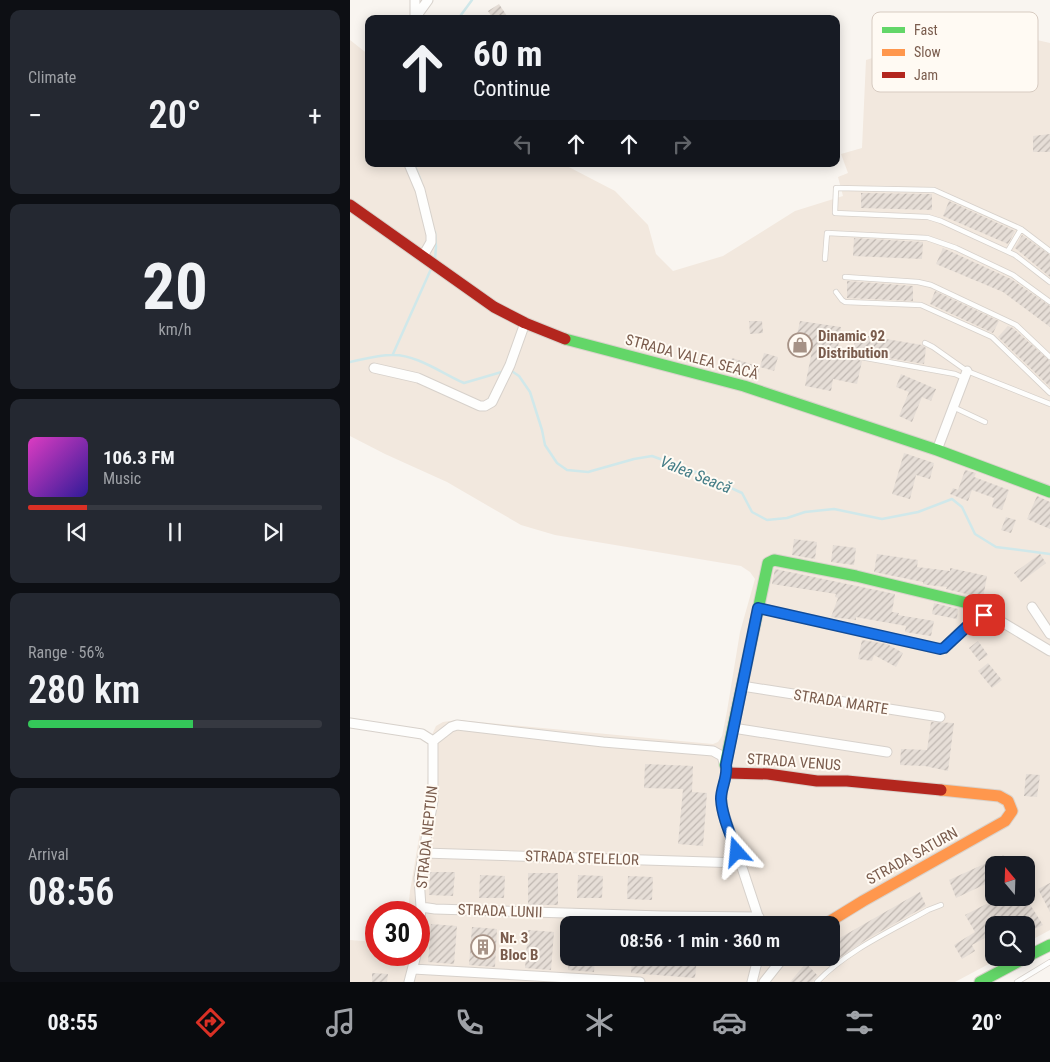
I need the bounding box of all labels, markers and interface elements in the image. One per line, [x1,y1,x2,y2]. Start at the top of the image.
legend [872,12,1038,92]
text: Fast [914,22,938,38]
text: 60 m [473,34,542,75]
icon: ahead [390,35,455,100]
text: Slow [914,44,941,60]
text: Jam [914,67,938,83]
text: Climate [28,68,76,87]
text: Continue [473,76,550,101]
text: 20° [149,93,201,137]
text: − [28,99,42,132]
text: + [308,99,322,132]
icon: left [509,130,537,158]
icon: ahead [562,130,590,158]
icon: ahead [615,130,643,158]
icon: right [668,130,696,158]
text: 20 [142,249,208,325]
text: km/h [159,320,191,339]
place label: Dinamic 92 Distribution [818,327,888,362]
street label: STRADA VALEA SEACĂ [624,331,761,383]
shop icon: Dinamic 92 Distribution [787,332,813,358]
text: 106.3 FM [103,446,175,469]
water label: Valea Seacă [657,452,735,498]
text: Music [103,469,141,488]
icon: previous [63,518,91,546]
icon: pause [161,518,189,546]
icon: next [259,518,287,546]
pin [963,594,1005,636]
icon: arrive [970,601,998,629]
text: Range · 56% [28,643,104,662]
text: 280 km [28,668,140,712]
street label: STRADA MARTE [792,686,890,718]
street label: STRADA VENUS [746,750,842,774]
street label: STRADA NEPTUN [413,785,441,889]
street label: STRADA SATURN [863,823,961,889]
position arrow [710,825,762,877]
text: Arrival [28,845,69,864]
street label: STRADA STELELOR [525,847,639,869]
north arrow [985,856,1035,906]
map controls [985,856,1035,966]
text: 08:56 [28,870,114,914]
speed limit sign: 30 [365,901,430,966]
street label: STRADA LUNII [457,901,543,921]
button: search [985,916,1035,966]
place label: Nr. 3 Bloc B [500,929,538,964]
text: 08:56 · 1 min · 360 m [620,929,780,952]
building icon: Nr. 3 Bloc B [470,934,496,960]
icon: directions [193,1005,228,1040]
icon: music [323,1005,358,1040]
icon: phone [452,1005,487,1040]
icon: climate [582,1005,617,1040]
icon: car [712,1005,747,1040]
icon: filters [842,1005,877,1040]
text: 08:55 [47,1010,98,1035]
text: 20° [972,1010,1003,1035]

